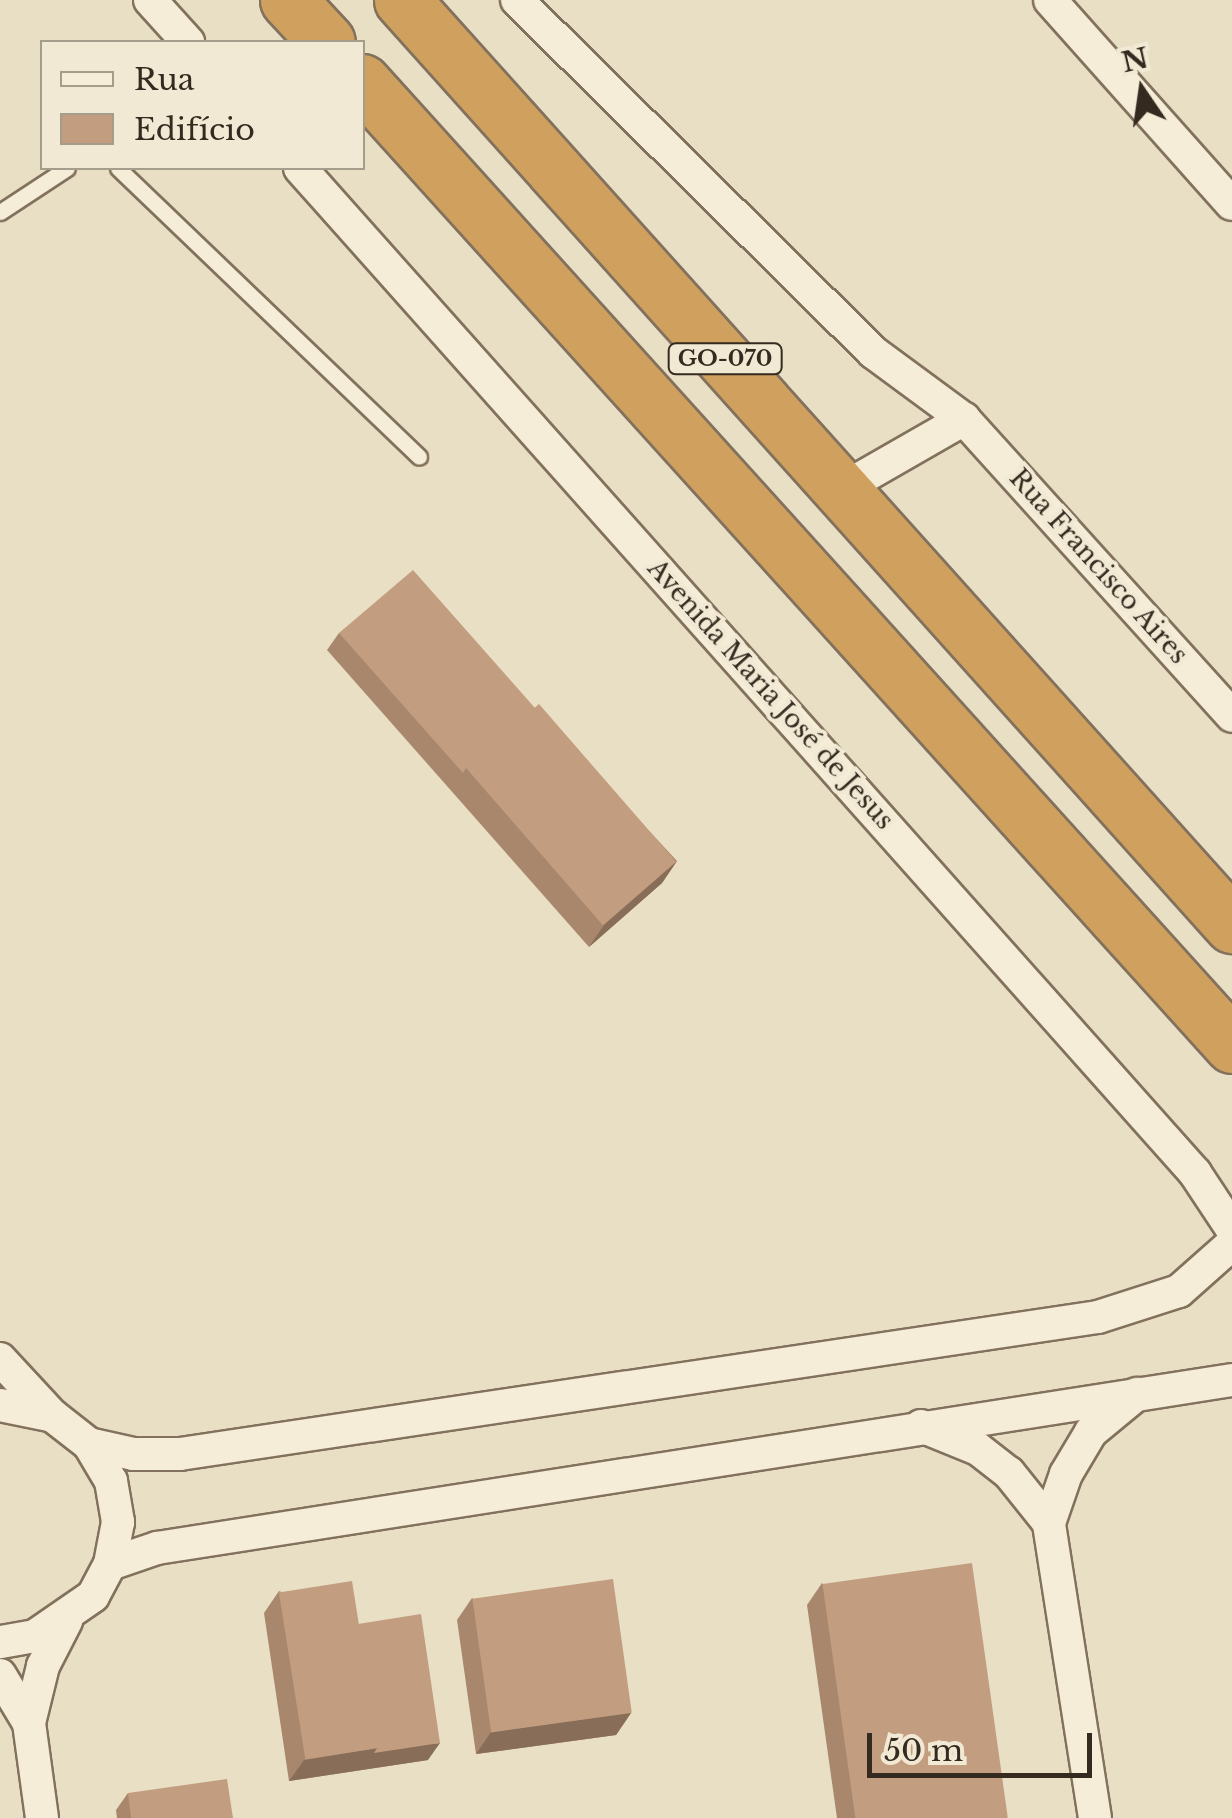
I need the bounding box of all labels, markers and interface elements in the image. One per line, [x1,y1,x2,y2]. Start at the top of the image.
legend [40,40,365,170]
north arrow [1092,40,1192,140]
text: N [1118,40,1152,80]
text: Rua [134,61,194,98]
text: Edifício [134,111,255,148]
road number: GO-070 [668,342,782,376]
street label: Rua Francisco Aires [1002,463,1194,671]
street label: Avenida Maria José de Jesus [641,554,899,836]
scale bar [872,1713,1097,1775]
text: 50 m [884,1732,963,1769]

